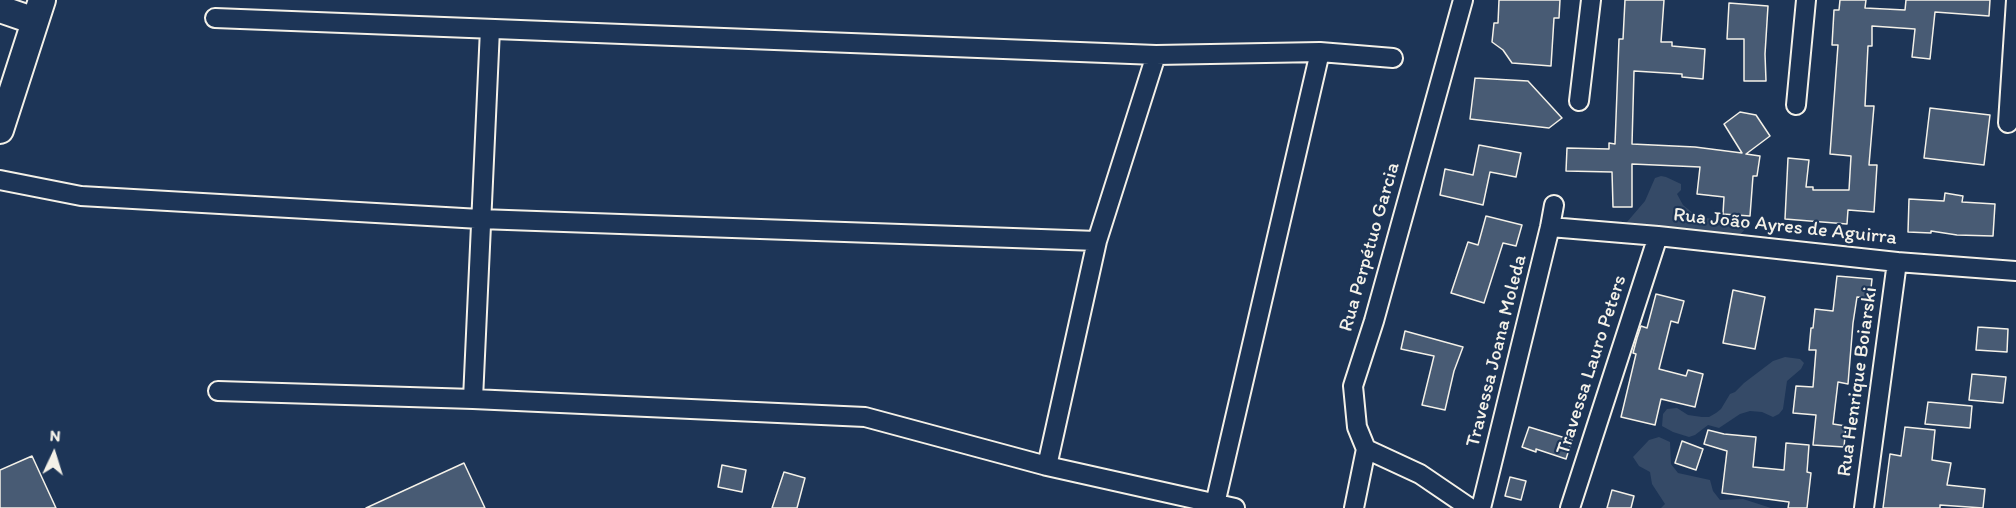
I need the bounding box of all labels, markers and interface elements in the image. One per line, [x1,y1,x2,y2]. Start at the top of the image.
street label: Rua Perpétuo Garcia [1334,160,1406,334]
street label: Rua João Ayres de Aguirra [1672,203,1898,251]
street label: Travessa Joana Moleda [1461,252,1533,450]
street label: Travessa Lauro Peters [1552,272,1632,458]
street label: Rua Henrique Boiarski [1833,286,1883,478]
north arrow [24,424,84,484]
text: N [49,426,61,445]

